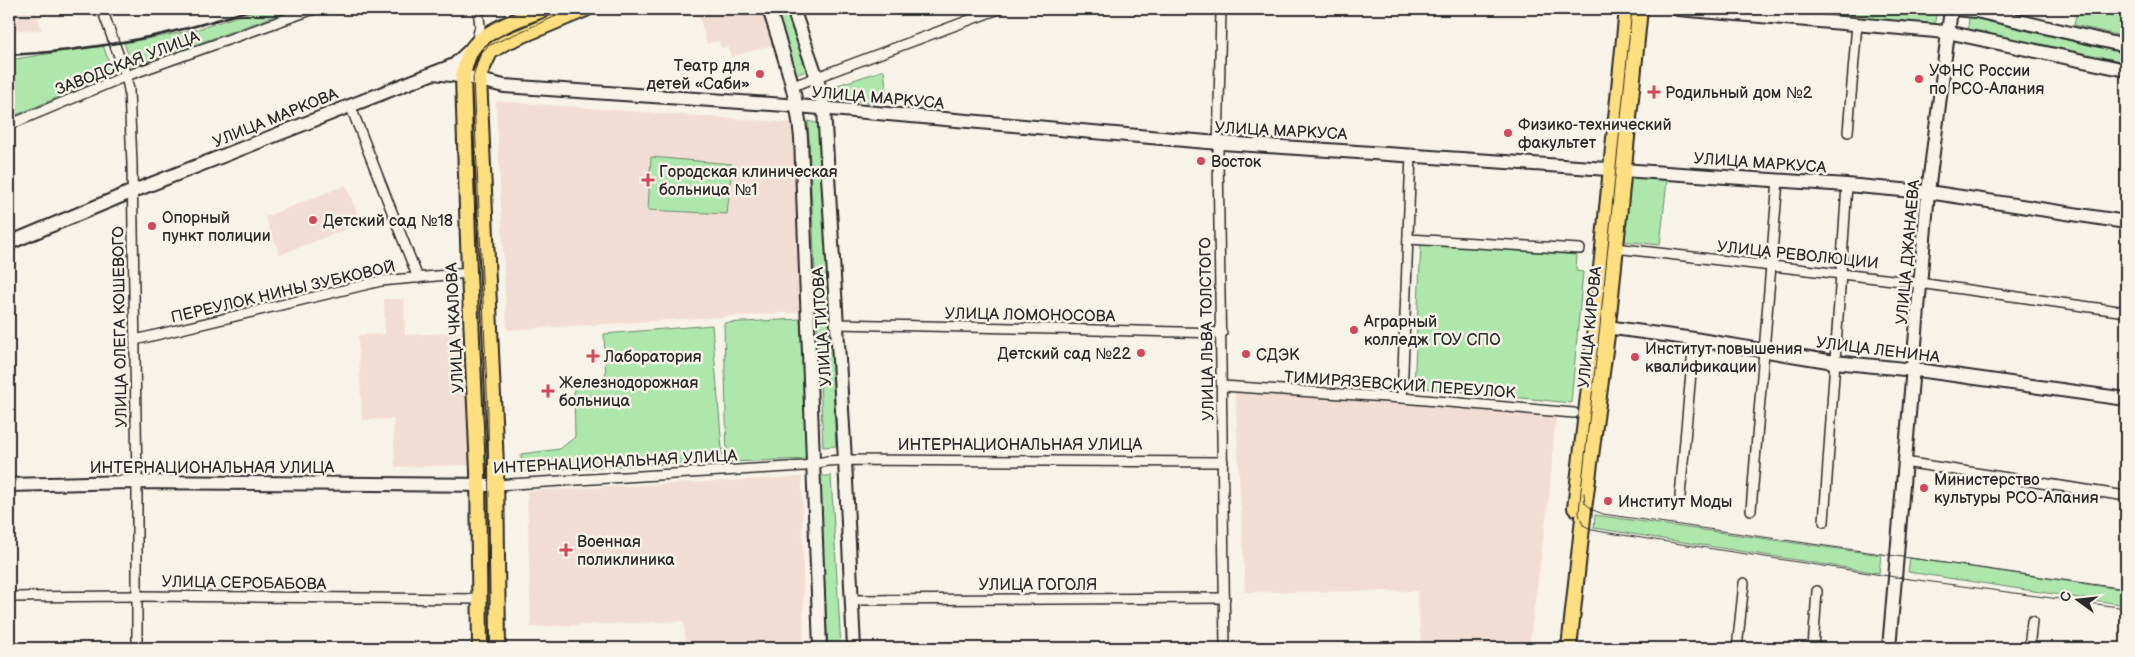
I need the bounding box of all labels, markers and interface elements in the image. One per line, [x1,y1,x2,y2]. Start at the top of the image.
street label: ЗАВОДСКАЯ УЛИЦА [53,27,202,100]
place label: Театр для детей «Саби» [646,57,750,94]
place label: УФНС России по РСО-Алания [1929,62,2044,99]
marker: Театр для детей «Саби» [754,68,766,80]
marker: УФНС России по РСО-Алания [1913,73,1925,85]
street label: УЛИЦА МАРКУСА [811,83,945,114]
street label: УЛИЦА МАРКОВА [210,84,341,152]
place label: Родильный дом №2 [1665,84,1813,103]
marker: Родильный дом №2 [1647,85,1661,99]
place label: Физико-технический факультет [1518,116,1672,153]
street label: УЛИЦА МАРКУСА [1214,119,1348,144]
marker: Физико-технический факультет [1502,127,1514,139]
street label: УЛИЦА МАРКУСА [1693,149,1827,178]
place label: Восток [1211,153,1262,172]
marker: Восток [1195,155,1207,167]
place label: Городская клиническая больница №1 [659,163,838,200]
marker: Городская клиническая больница №1 [641,173,655,187]
street label: УЛИЦА ДЖАНАЕВА [1893,178,1924,325]
place label: Опорный пункт полиции [162,209,271,246]
place label: Детский сад №18 [323,212,453,231]
marker: Детский сад №18 [307,214,319,226]
marker: Опорный пункт полиции [146,220,158,232]
street label: УЛИЦА ОЛЕГА КОШЕВОГО [109,225,132,428]
street label: УЛИЦА ЛЬВА ТОЛСТОГО [1196,236,1219,421]
street label: УЛИЦА РЕВОЛЮЦИИ [1716,238,1880,273]
street label: ПЕРЕУЛОК НИНЫ ЗУБКОВОЙ [169,257,397,328]
street label: УЛИЦА ЧКАЛОВА [443,262,468,394]
street label: УЛИЦА КИРОВА [1575,265,1606,389]
street label: УЛИЦА ТИТОВА [809,266,836,387]
street label: УЛИЦА ЛОМОНОСОВА [944,305,1116,326]
place label: Аграрный колледж ГОУ СПО [1363,313,1501,350]
marker: Аграрный колледж ГОУ СПО [1348,324,1360,336]
street label: УЛИЦА ЛЕНИНА [1815,333,1941,368]
place label: Институт повышения квалификации [1645,340,1802,377]
place label: Детский сад №22 [997,345,1132,364]
place label: СДЭК [1256,346,1300,365]
marker: Детский сад №22 [1135,347,1147,359]
place label: Лаборатория [603,348,702,367]
marker: СДЭК [1240,348,1252,360]
marker: Лаборатория [586,349,600,363]
marker: Институт повышения квалификации [1629,351,1641,363]
street label: ТИМИРЯЗЕВСКИЙ ПЕРЕУЛОК [1283,368,1517,403]
place label: Железнодорожная больница [559,374,698,411]
marker: Железнодорожная больница [541,384,555,398]
street label: ИНТЕРНАЦИОНАЛЬНАЯ УЛИЦА [898,436,1143,455]
street label: ИНТЕРНАЦИОНАЛЬНАЯ УЛИЦА [492,447,738,478]
street label: ИНТЕРНАЦИОНАЛЬНАЯ УЛИЦА [90,459,335,478]
place label: Министерство культуры РСО-Алания [1934,471,2099,508]
marker: Министерство культуры РСО-Алания [1918,482,1930,494]
place label: Институт Моды [1618,493,1732,512]
marker: Институт Моды [1602,495,1614,507]
place label: Военная поликлиника [577,533,675,570]
marker: Военная поликлиника [559,543,573,557]
street label: УЛИЦА СЕРОБАБОВА [161,573,327,594]
north arrow [2052,574,2102,624]
street label: УЛИЦА ГОГОЛЯ [979,576,1097,595]
text: С [2056,590,2075,604]

